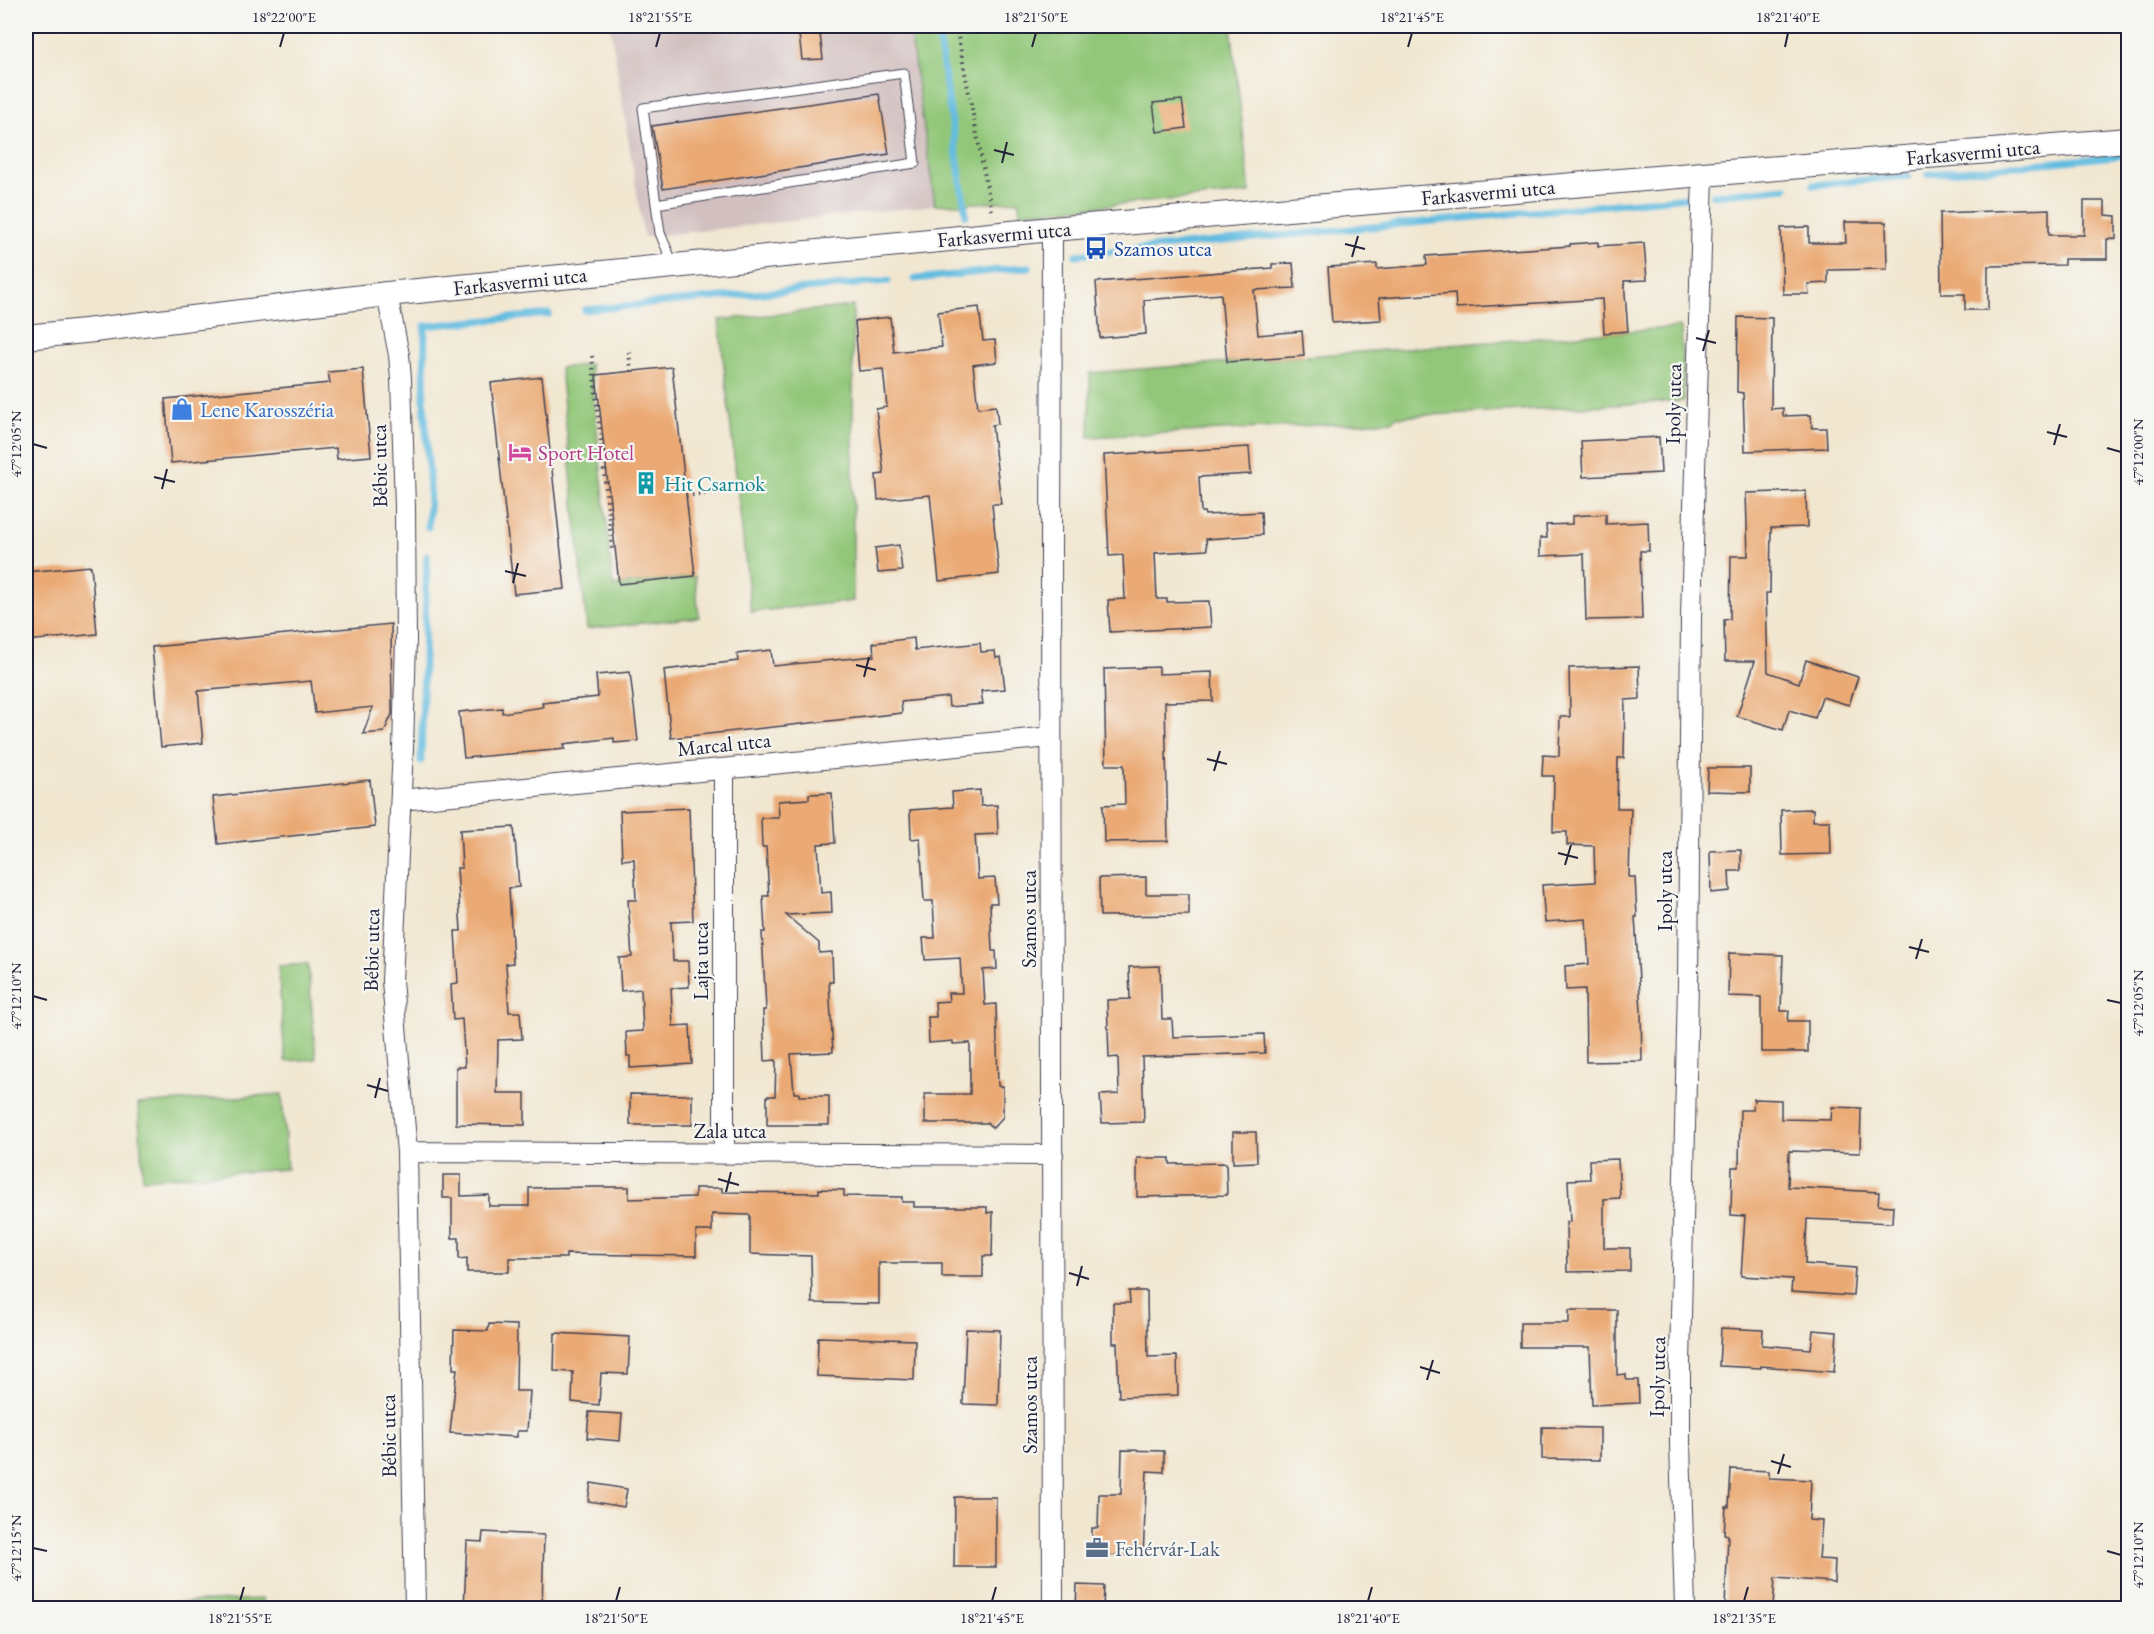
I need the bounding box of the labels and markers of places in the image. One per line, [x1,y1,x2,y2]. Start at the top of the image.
bus stop icon: Szamos utca [1083,235,1109,261]
place label: Szamos utca [1114,235,1213,262]
shop icon: Lene Karosszéria [169,396,195,422]
place label: Lene Karosszéria [200,396,335,423]
hotel icon: Sport Hotel [507,439,533,465]
place label: Sport Hotel [538,439,634,466]
building icon: Hit Csarnok [633,470,659,496]
place label: Hit Csarnok [664,470,766,497]
office icon: Fehérvár-Lak [1084,1535,1110,1561]
place label: Fehérvár-Lak [1115,1535,1221,1562]

